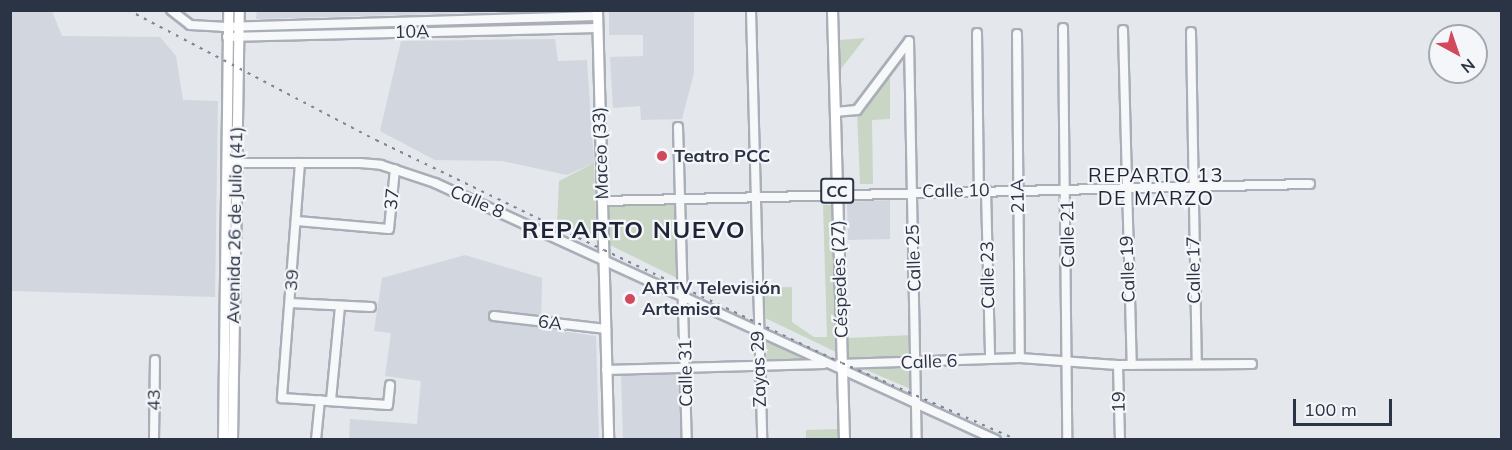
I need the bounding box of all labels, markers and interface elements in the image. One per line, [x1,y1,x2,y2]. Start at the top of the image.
street label: 10A [394,21,430,43]
north arrow [1428,24,1488,84]
text: N [1457,55,1479,78]
street label: Maceo (33) [589,106,613,200]
street label: Avenida 26 de Julio (41) [222,126,248,324]
place label: Teatro PCC [674,145,770,167]
marker: Teatro PCC [655,149,669,163]
district label: REPARTO 13 DE MARZO [1088,163,1224,210]
road number: CC [819,178,855,204]
street label: 21A [1007,178,1029,214]
street label: Calle 10 [922,180,990,202]
street label: Calle 8 [447,181,507,223]
street label: 37 [380,187,404,211]
street label: Calle 21 [1057,200,1079,268]
district label: REPARTO NUEVO [522,216,746,244]
street label: Céspedes (27) [827,220,853,338]
street label: Calle 25 [902,224,926,292]
street label: Calle 19 [1116,235,1140,303]
street label: Calle 17 [1183,236,1205,304]
street label: Calle 23 [977,241,999,309]
street label: 39 [280,268,304,292]
place label: ARTV Televisión Artemisa [642,278,781,320]
marker: ARTV Televisión Artemisa [623,292,637,306]
street label: 6A [537,311,563,335]
street label: Zayas 29 [747,330,771,408]
street label: Calle 31 [675,339,697,407]
street label: Calle 6 [900,350,958,374]
scale bar [1296,387,1395,425]
street label: 43 [143,389,165,411]
street label: 19 [1108,391,1130,413]
text: 100 m [1304,398,1357,421]

